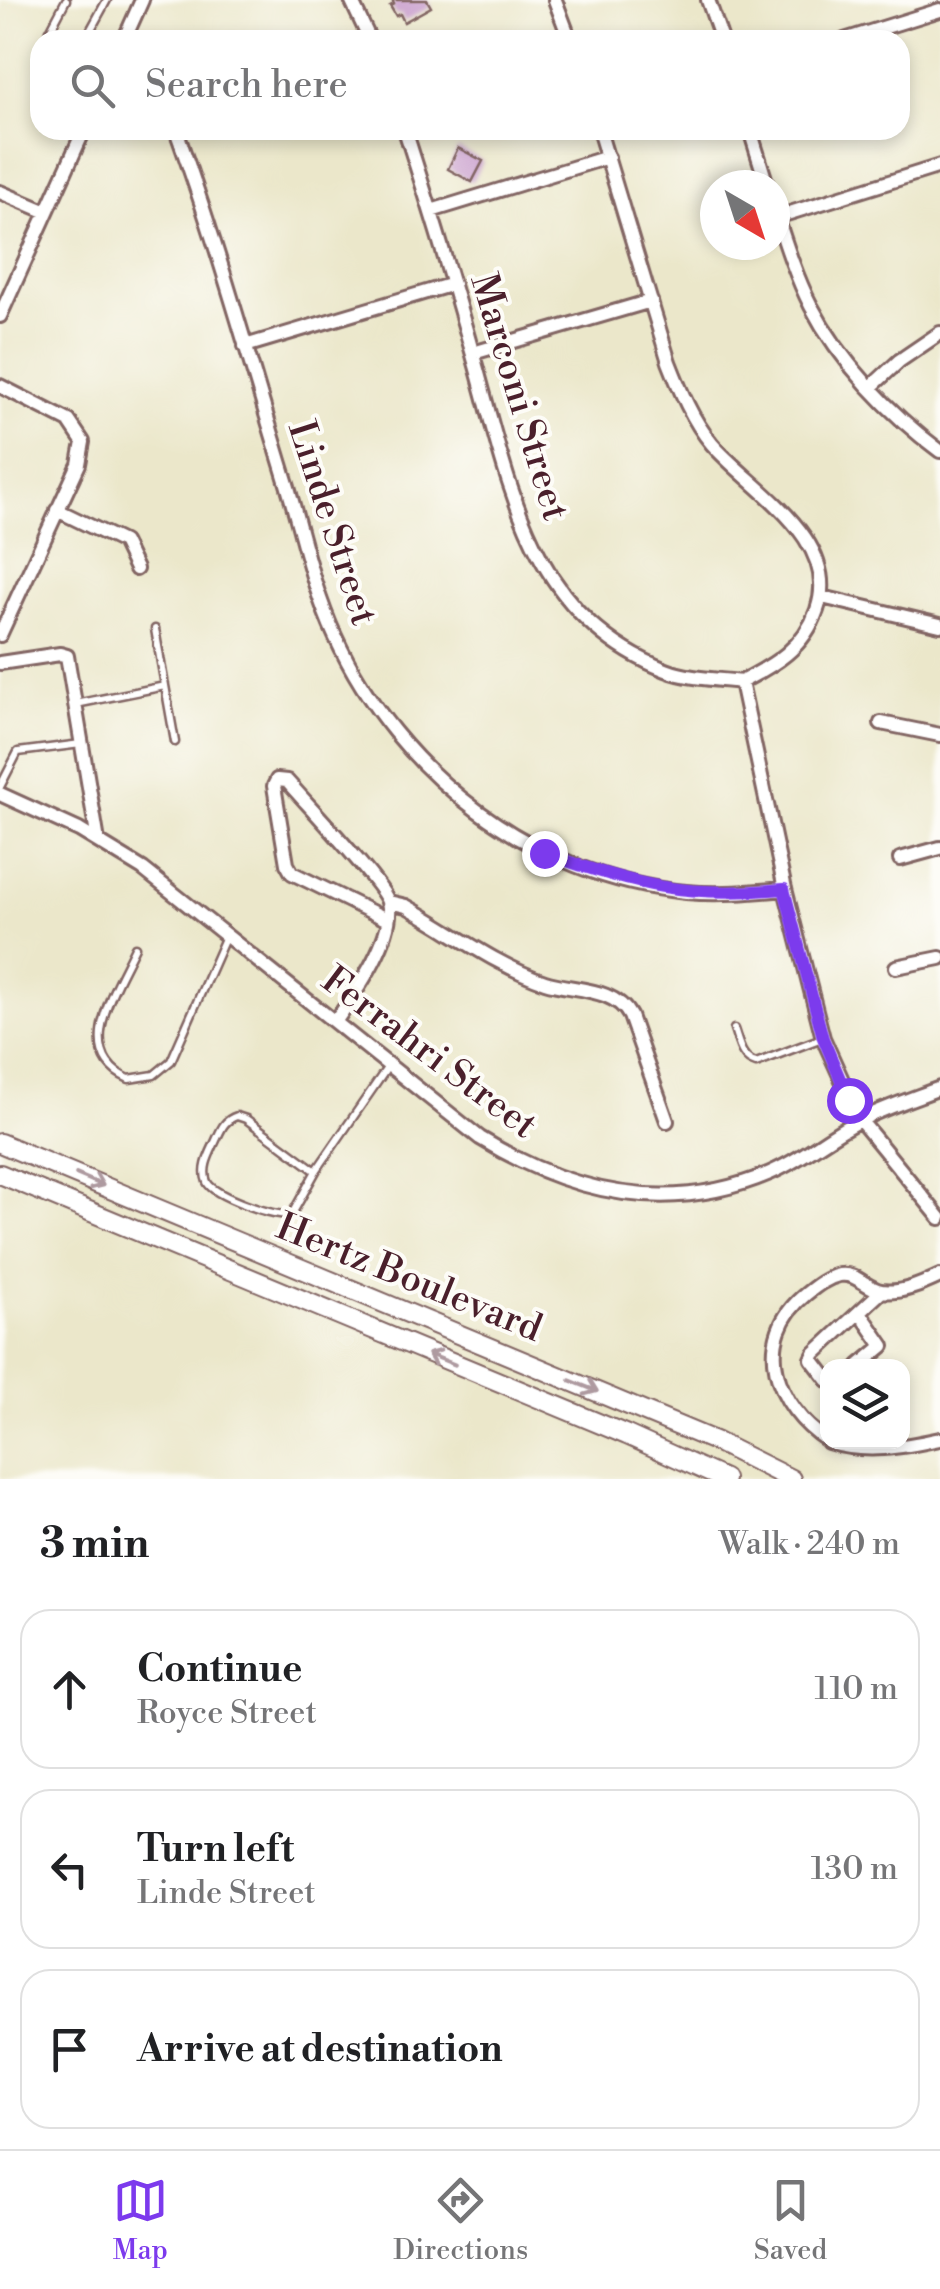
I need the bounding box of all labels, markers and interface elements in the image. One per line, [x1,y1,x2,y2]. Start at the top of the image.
search box [30,30,910,140]
icon: search [65,58,120,113]
text: Search here [145,62,348,109]
north arrow [700,170,790,260]
street label: Marconi Street [459,268,579,526]
street label: Linde Street [277,415,387,631]
route end [522,831,568,877]
street label: Ferrahri Street [312,957,546,1149]
route start [827,1078,873,1124]
one-way arrow [74,1173,105,1191]
street label: Hertz Boulevard [269,1203,549,1353]
one-way arrow [426,1348,457,1366]
map controls [820,1359,910,1449]
button: layers [820,1359,910,1449]
one-way arrow [568,1378,599,1396]
text: 3 min [40,1518,149,1571]
text: Walk · 240 m [719,1524,900,1564]
text: Continue [137,1646,302,1693]
icon: ahead [42,1662,97,1717]
text: 110 m [815,1669,898,1709]
text: Royce Street [137,1693,317,1733]
text: Turn left [137,1826,294,1873]
icon: left [42,1842,97,1897]
text: 130 m [811,1849,898,1889]
text: Linde Street [137,1873,316,1913]
icon: arrive [42,2022,97,2077]
text: Arrive at destination [137,2026,503,2073]
tab: Map [113,2173,168,2268]
tab: Directions [393,2173,528,2268]
tab: Saved [754,2173,827,2268]

